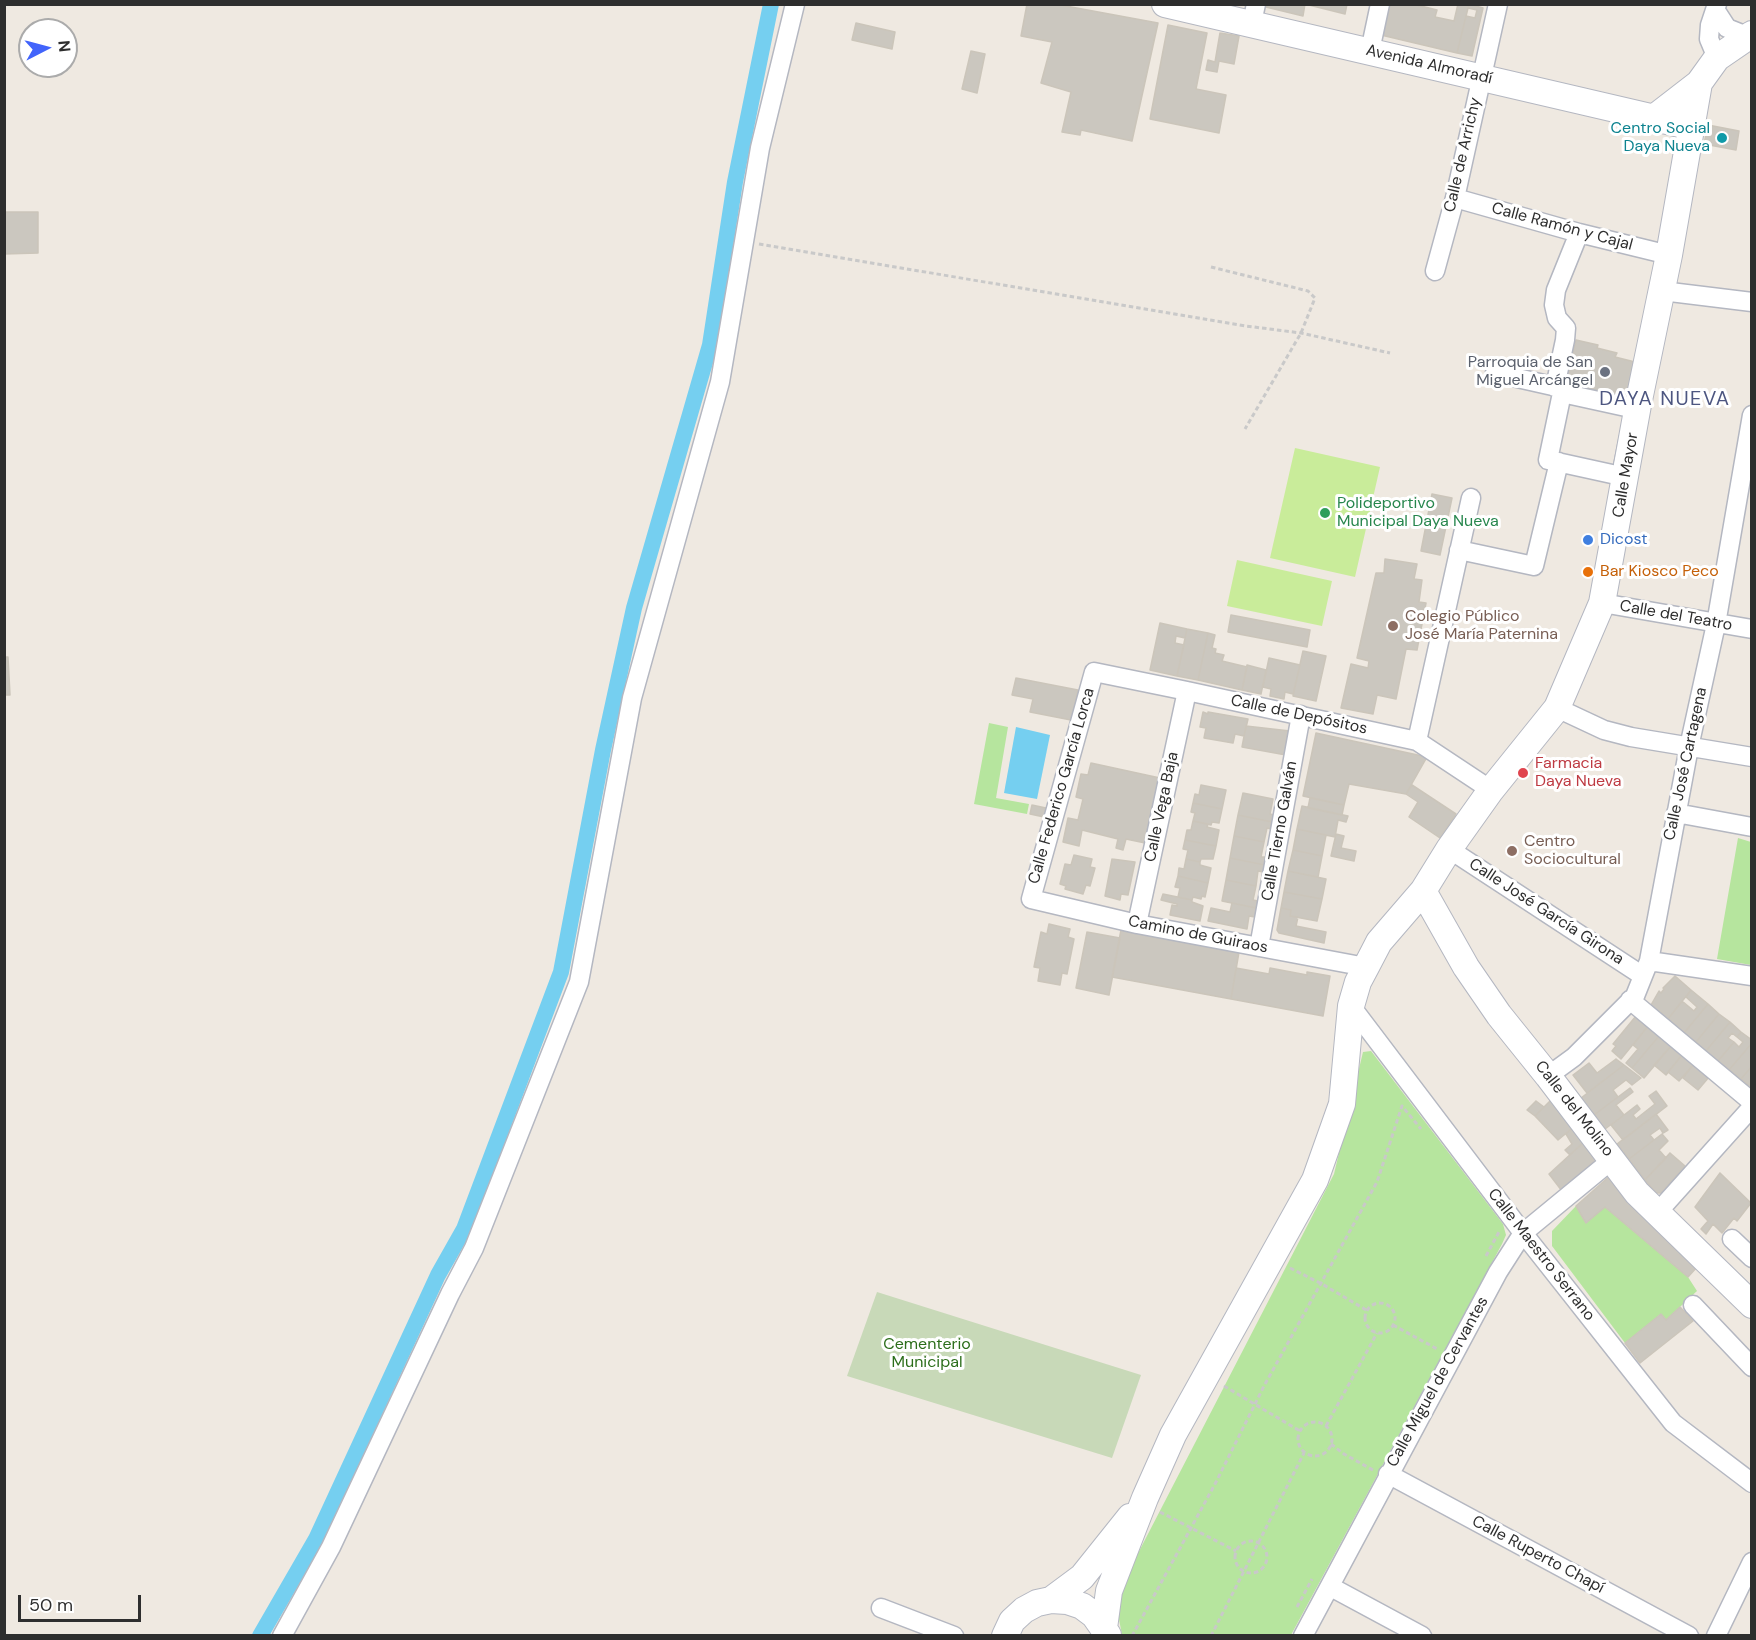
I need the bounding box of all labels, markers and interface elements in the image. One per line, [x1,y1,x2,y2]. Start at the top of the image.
north arrow [18,18,78,78]
text: N [53,39,75,53]
street label: Avenida Almoradí [1364,41,1494,89]
street label: Calle de Arrichy [1440,96,1486,214]
place label: Centro Social Daya Nueva [1611,119,1710,157]
marker: Centro Social Daya Nueva [1715,131,1729,145]
street label: Calle Ramón y Cajal [1489,199,1635,255]
place label: Parroquia de San Miguel Arcángel [1468,353,1593,391]
marker: Parroquia de San Miguel Arcángel [1598,365,1612,379]
district label: DAYA NUEVA [1599,388,1731,412]
street label: Calle Mayor [1609,431,1643,519]
place label: Polideportivo Municipal Daya Nueva [1337,494,1499,532]
marker: Polideportivo Municipal Daya Nueva [1318,506,1332,520]
place label: Dicost [1600,530,1647,550]
marker: Dicost [1581,533,1595,547]
place label: Bar Kiosco Peco [1600,562,1719,582]
marker: Bar Kiosco Peco [1581,565,1595,579]
street label: Calle del Teatro [1618,597,1734,635]
place label: Colegio Público José María Paternina [1405,607,1558,645]
marker: Colegio Público José María Paternina [1386,619,1400,633]
street label: Calle Federico García Lorca [1025,686,1099,886]
street label: Calle José Cartagena [1660,686,1712,842]
street label: Calle de Depósitos [1229,691,1369,739]
street label: Calle Vega Baja [1141,750,1183,864]
place label: Farmacia Daya Nueva [1535,754,1622,792]
street label: Calle Tierno Galván [1258,760,1302,902]
marker: Farmacia Daya Nueva [1516,766,1530,780]
place label: Centro Sociocultural [1524,832,1621,870]
marker: Centro Sociocultural [1505,844,1519,858]
street label: Calle José García Girona [1465,855,1627,969]
street label: Camino de Guiraos [1127,912,1269,958]
street label: Calle del Molino [1531,1057,1617,1161]
street label: Calle Maestro Serrano [1483,1185,1599,1325]
street label: Calle Miguel de Cervantes [1383,1293,1493,1471]
park label: Cementerio Municipal [883,1335,971,1373]
street label: Calle Ruperto Chapí [1469,1512,1607,1598]
scale bar [21,1583,144,1621]
text: 50 m [29,1593,73,1617]

